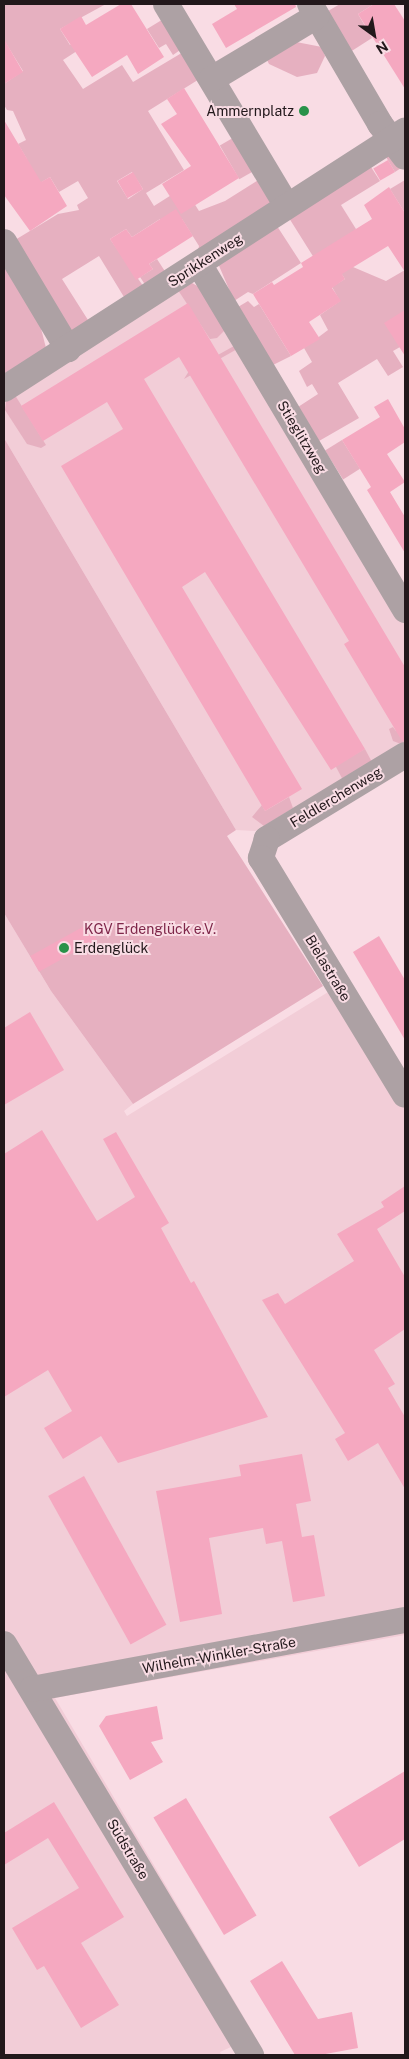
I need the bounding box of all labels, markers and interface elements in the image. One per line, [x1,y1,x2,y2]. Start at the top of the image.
north arrow [349,10,399,60]
text: N [373,38,391,57]
place label: Ammernplatz [206,103,294,119]
marker: Ammernplatz [298,105,310,117]
street label: Sprikkenweg [165,230,245,290]
street label: Stieglitzweg [274,398,330,476]
street label: Feldlerchenweg [287,763,385,831]
park label: KGV Erdenglück e.V. [84,921,216,937]
street label: Bielastraße [302,932,354,1004]
place label: Erdenglück [74,940,148,956]
marker: Erdenglück [58,942,70,954]
street label: Wilhelm-Winkler-Straße [141,1633,297,1677]
street label: Südstraße [103,1816,153,1882]

